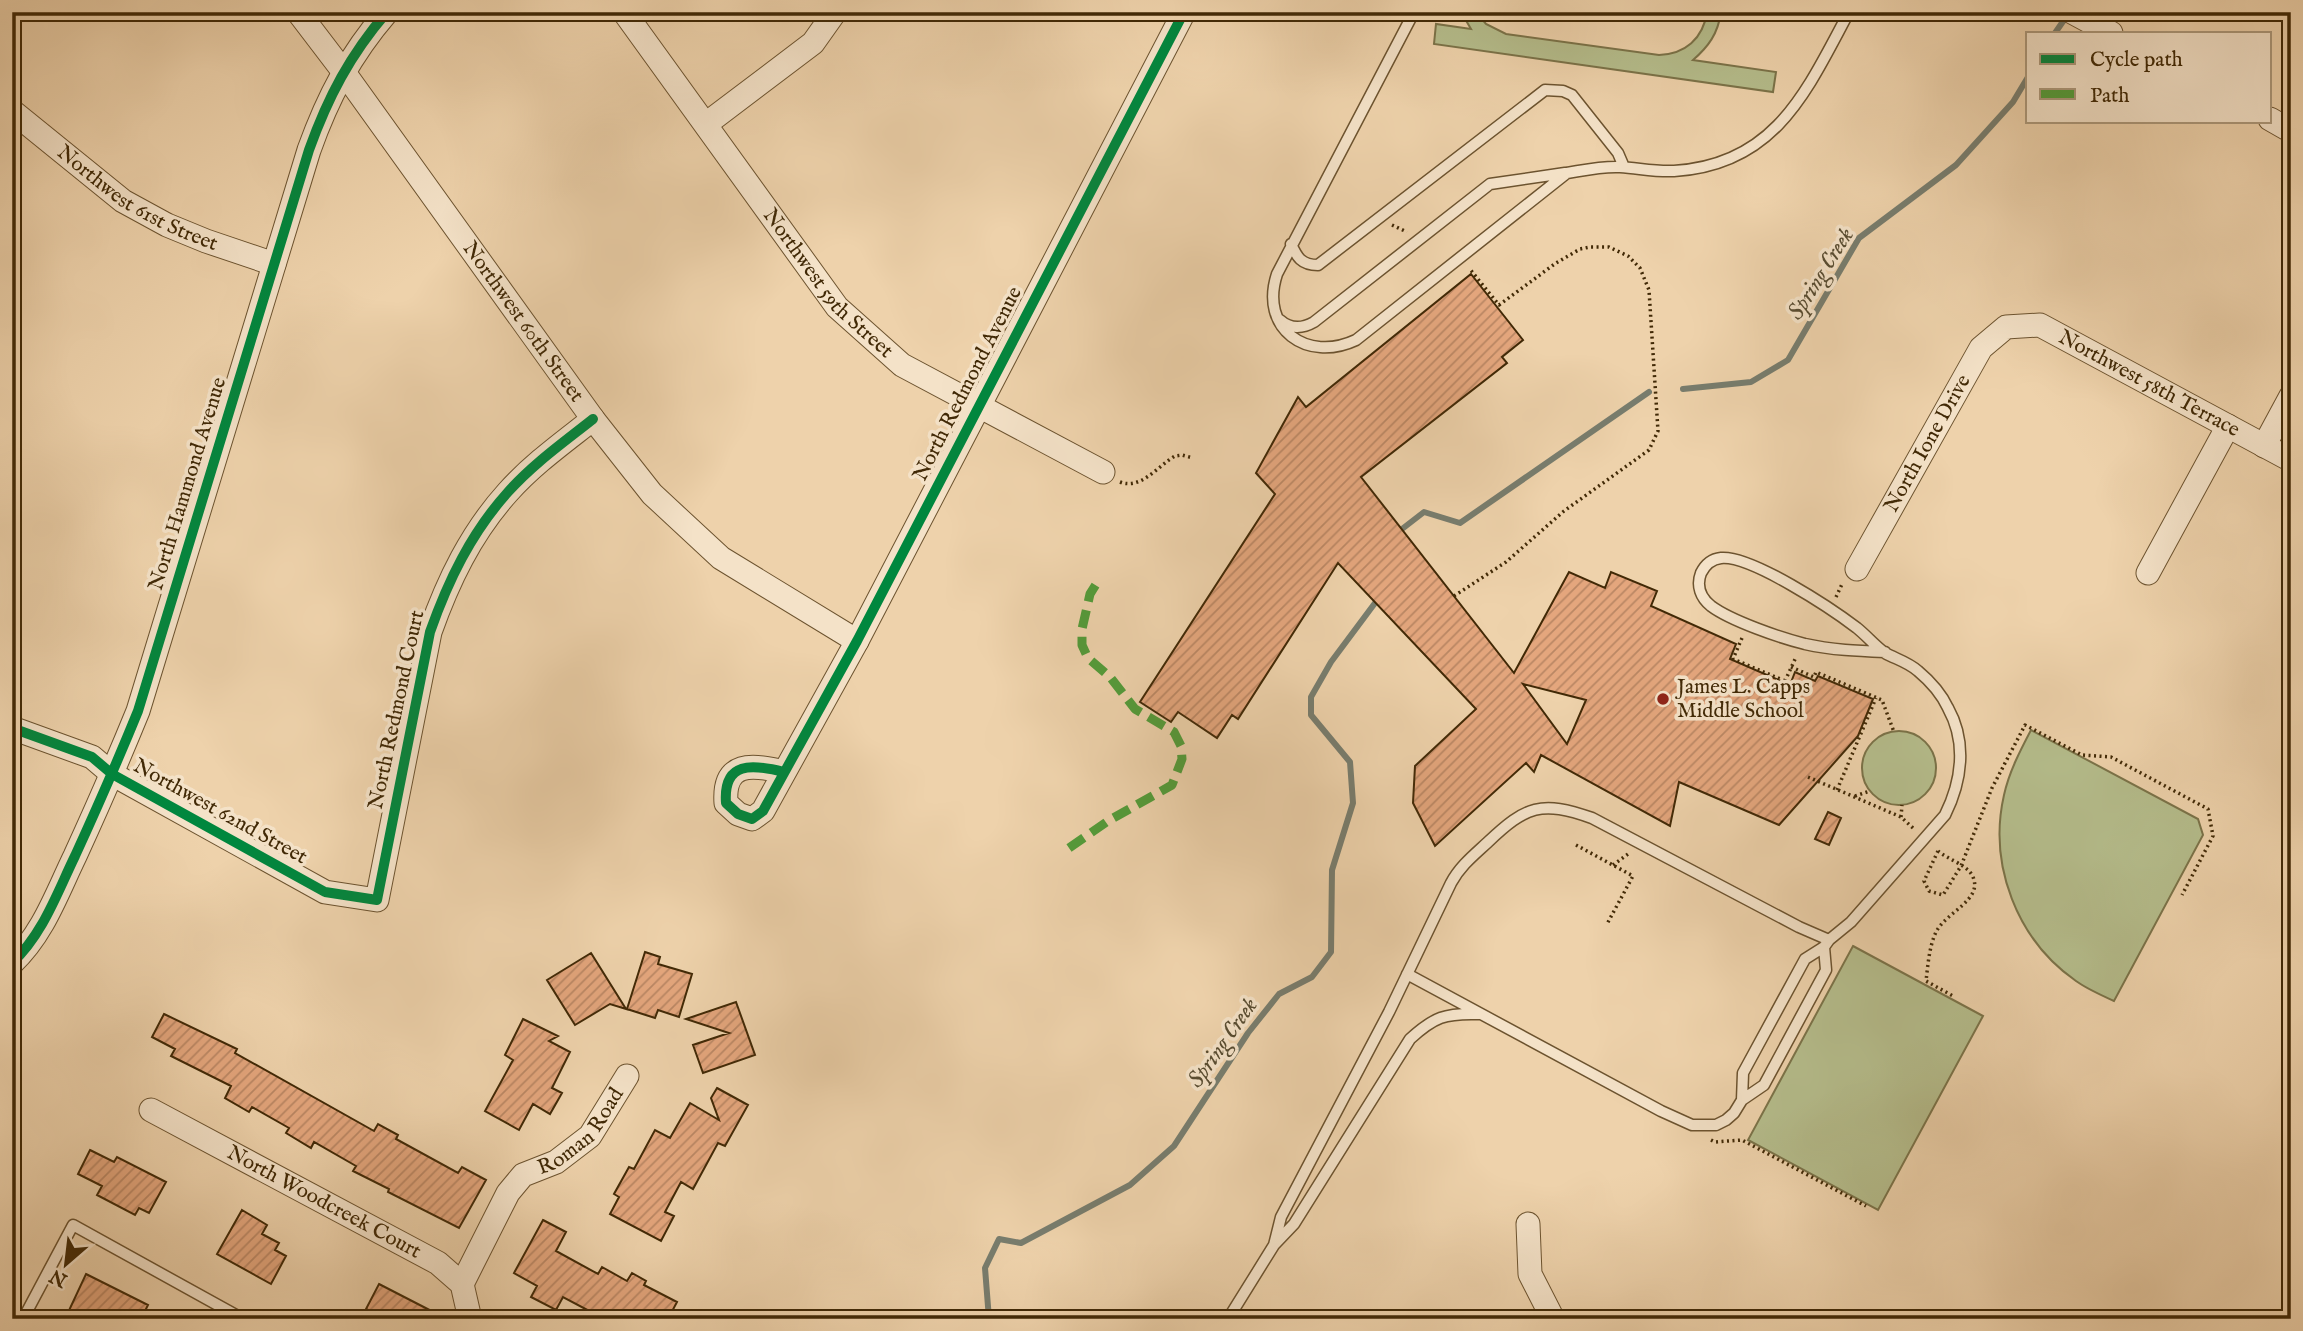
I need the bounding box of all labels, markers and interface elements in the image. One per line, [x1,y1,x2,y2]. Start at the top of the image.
legend [2026,32,2272,122]
text: Cycle path [2090,47,2183,74]
text: Path [2090,83,2129,110]
street label: Northwest 61st Street [51,139,221,257]
street label: Northwest 59th Street [757,203,899,364]
water label: Spring Creek [1781,223,1861,326]
street label: Northwest 60th Street [456,236,590,407]
street label: North Redmond Avenue [907,282,1029,486]
street label: Northwest 58th Terrace [2054,324,2245,444]
street label: North Ione Drive [1878,369,1977,517]
street label: North Hammond Avenue [143,374,233,594]
street label: North Redmond Court [363,608,431,812]
place label: James L. Capps Middle School [1675,674,1810,725]
marker: James L. Capps Middle School [1655,691,1671,707]
street label: Northwest 62nd Street [128,753,312,871]
water label: Spring Creek [1182,992,1265,1094]
street label: Roman Road [534,1082,630,1181]
street label: North Woodcreek Court [222,1139,426,1265]
north arrow [32,1230,102,1300]
text: N [46,1263,73,1292]

